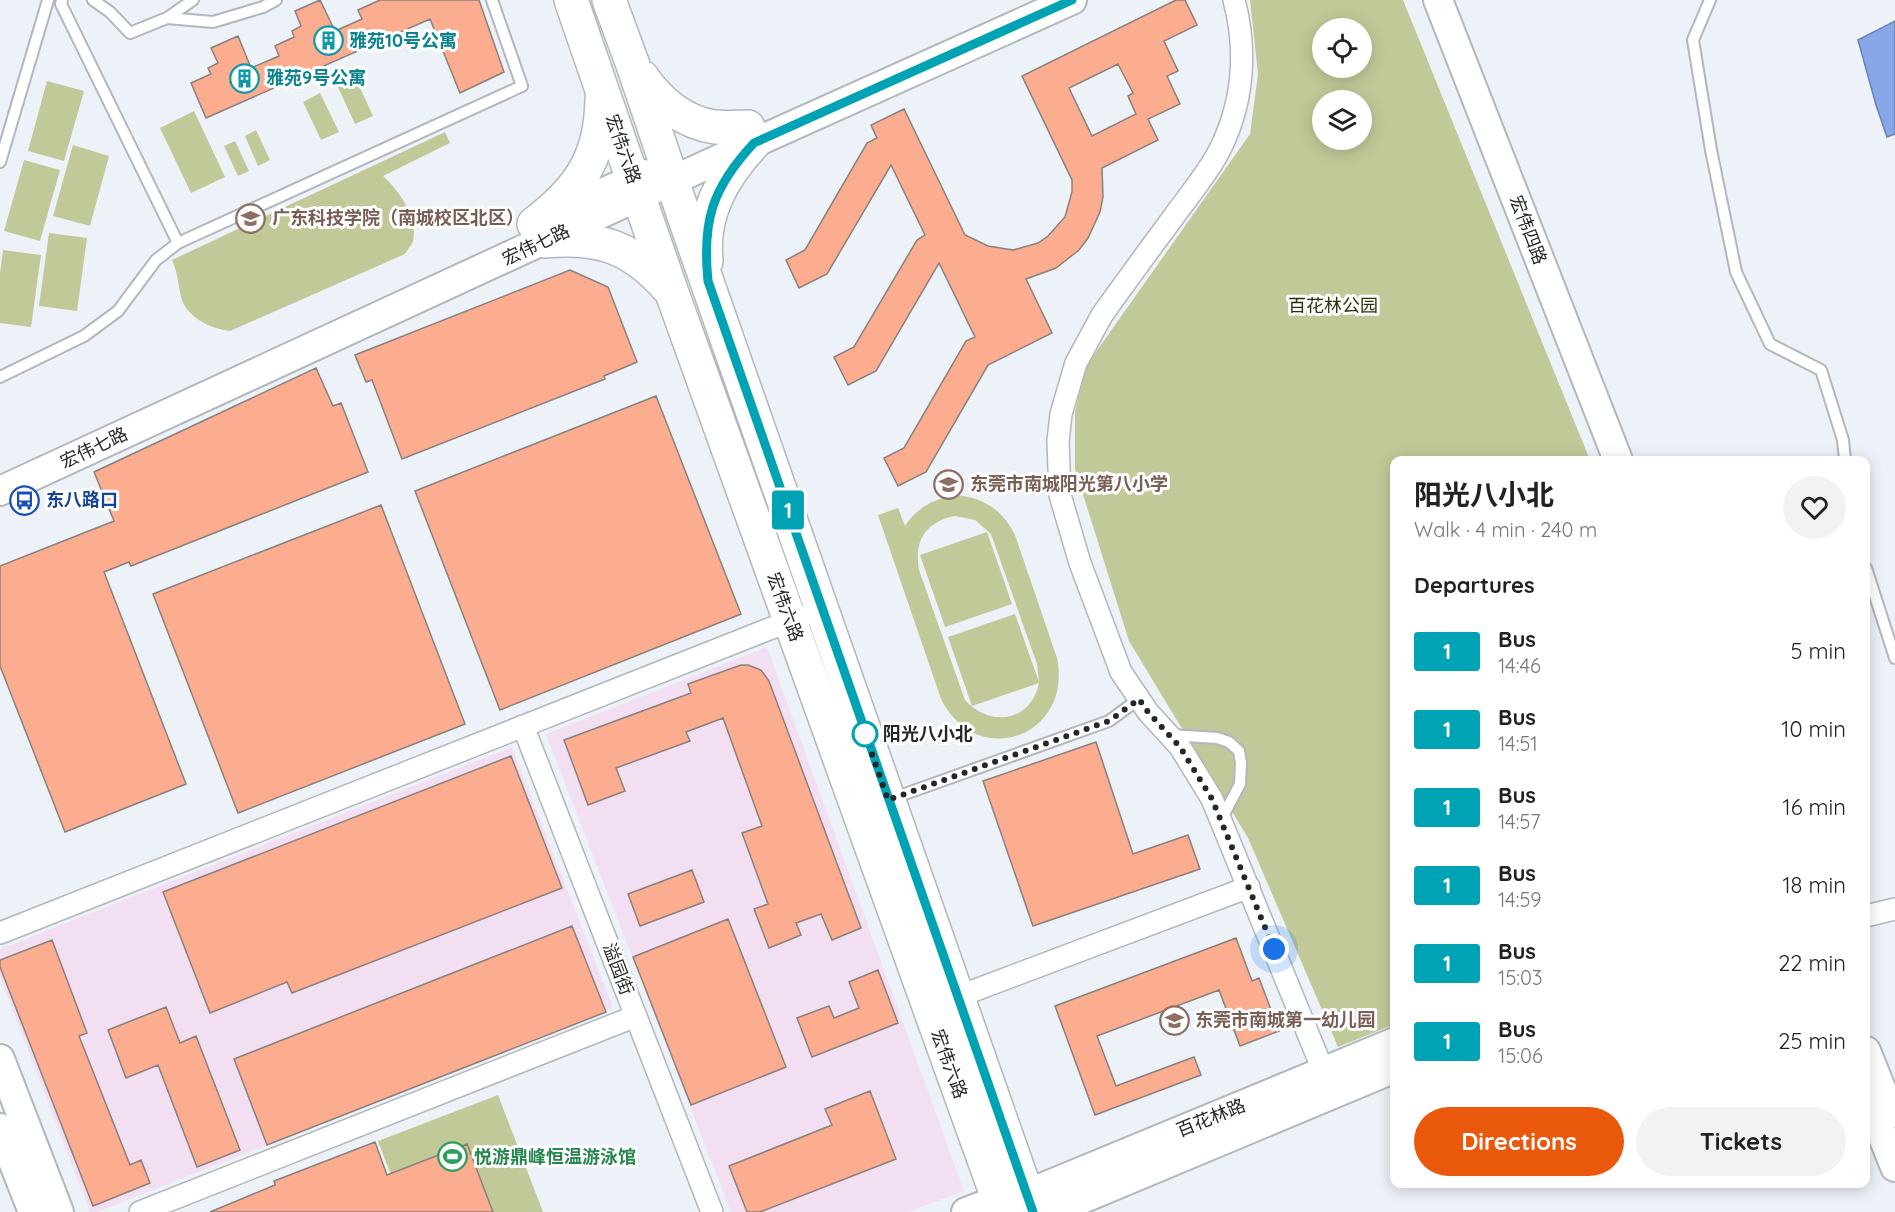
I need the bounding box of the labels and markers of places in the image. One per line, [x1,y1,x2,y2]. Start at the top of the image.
building icon: 雅苑10号公寓 [312,25,344,57]
place label: 雅苑10号公寓 [349,29,457,52]
building icon: 雅苑9号公寓 [229,62,261,94]
place label: 雅苑9号公寓 [266,66,366,89]
school or university icon: 广东科技学院（南城校区北区） [235,202,267,234]
place label: 广东科技学院（南城校区北区） [272,206,524,229]
school or university icon: 东莞市南城阳光第八小学 [933,468,965,500]
place label: 东莞市南城阳光第八小学 [970,472,1168,495]
bus stop icon: 东八路口 [9,484,41,516]
place label: 东八路口 [46,488,118,511]
marker: 阳光八小北 [852,721,878,747]
place label: 阳光八小北 [883,722,973,745]
school or university icon: 东莞市南城第一幼儿园 [1158,1004,1190,1036]
place label: 东莞市南城第一幼儿园 [1195,1008,1375,1031]
sports icon: 悦游鼎峰恒温游泳馆 [437,1141,469,1173]
place label: 悦游鼎峰恒温游泳馆 [474,1145,636,1168]

